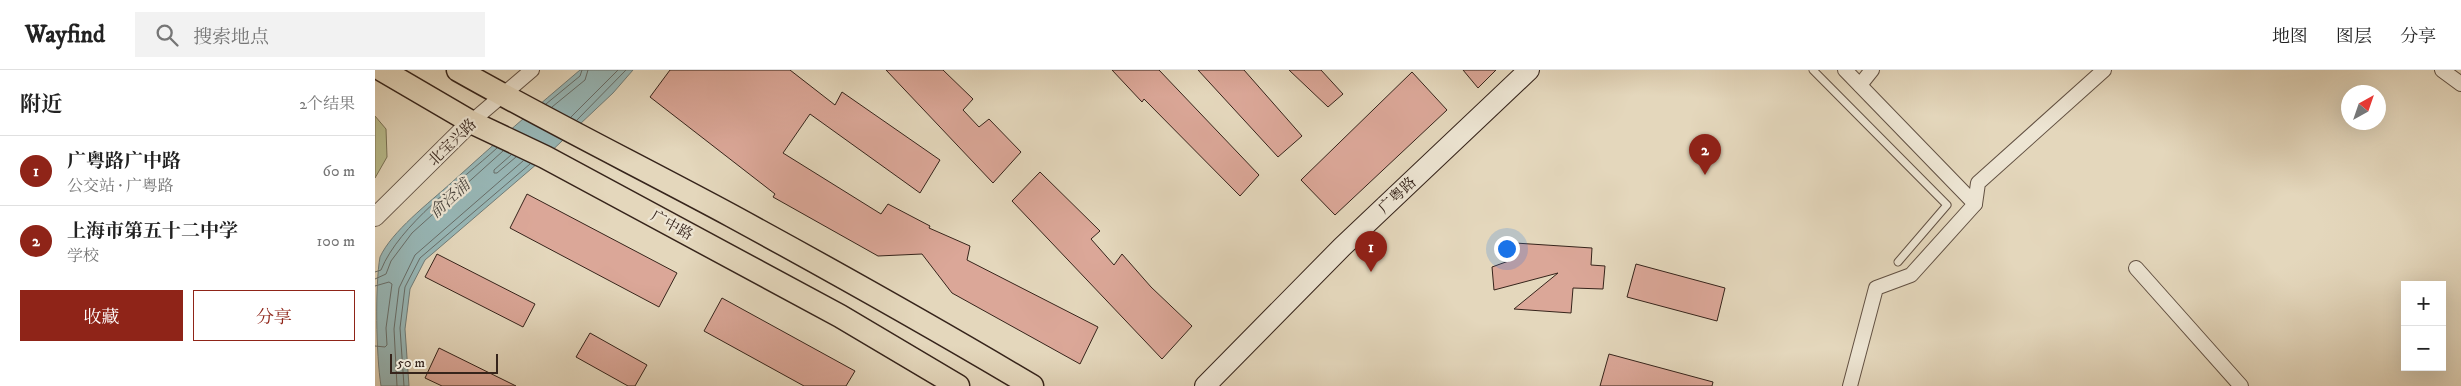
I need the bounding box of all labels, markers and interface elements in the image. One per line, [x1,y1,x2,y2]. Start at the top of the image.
search box [135,12,485,57]
text: Wayfind [25,20,105,50]
icon: search [153,21,181,49]
text: 搜索地点 [193,26,269,49]
text: 地图 [2272,26,2308,48]
text: 图层 [2336,26,2372,48]
text: 分享 [2400,26,2436,48]
north arrow [2341,85,2386,130]
text: 附近 [20,92,62,118]
text: 2个结果 [299,94,355,114]
street label: 北宝兴路 [424,115,481,170]
pin: 2 [1689,134,1721,175]
text: 广粤路广中路 [67,150,181,173]
text: 1 [33,161,39,181]
text: 60 m [323,161,355,181]
water label: 俞泾浦 [425,173,476,222]
street label: 广粤路 [1374,173,1420,218]
text: 公交站 · 广粤路 [67,176,174,196]
street label: 广中路 [647,206,696,244]
text: 上海市第五十二中学 [67,220,238,243]
text: 2 [32,231,40,251]
text: 100 m [317,231,355,251]
pin: 1 [1355,231,1387,272]
your location [1494,236,1520,262]
text: 学校 [67,246,99,266]
map controls [2401,281,2446,371]
button: + [2401,281,2446,326]
button: 收藏 [20,290,183,341]
button: 分享 [193,290,355,341]
button: − [2401,326,2446,371]
scale bar [390,351,497,374]
text: 50 m [397,354,425,372]

